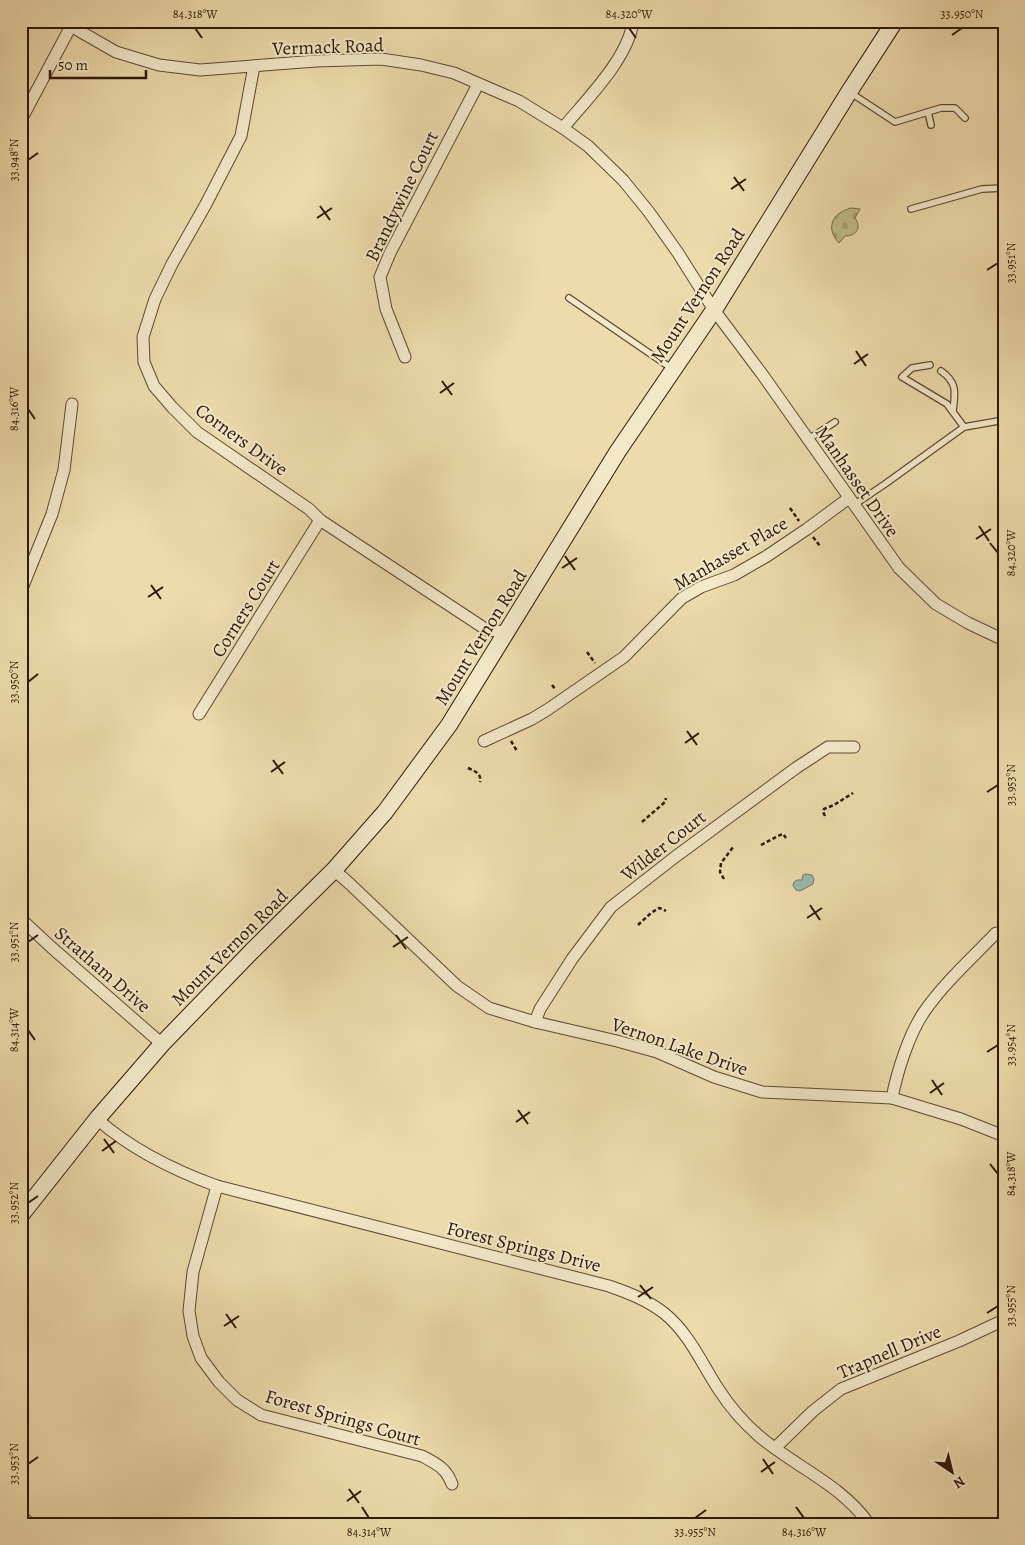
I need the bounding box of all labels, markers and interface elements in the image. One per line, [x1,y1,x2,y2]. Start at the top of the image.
text: 84.318°W [173,6,218,22]
text: 84.320°W [606,6,653,22]
text: 33.950°N [941,6,984,22]
street label: Vermack Road [271,32,385,62]
scale bar [50,48,146,80]
text: 50 m [58,55,88,75]
street label: Brandywine Court [359,127,445,266]
text: 33.948°N [6,138,22,181]
street label: Mount Vernon Road [645,223,752,368]
text: 33.951°N [1003,242,1019,283]
text: 84.316°W [6,386,22,431]
street label: Corners Drive [190,397,293,482]
street label: Manhasset Drive [809,421,905,543]
street label: Manhasset Place [668,511,793,597]
text: 84.320°W [1003,529,1019,576]
street label: Corners Court [205,555,286,662]
street label: Mount Vernon Road [429,564,533,710]
text: 33.950°N [6,660,22,703]
text: 33.953°N [1003,764,1019,806]
street label: Wilder Court [615,804,712,888]
street label: Mount Vernon Road [166,883,294,1012]
text: 33.951°N [6,921,22,962]
street label: Stratham Drive [49,921,156,1019]
text: 84.314°W [6,1007,22,1052]
street label: Vernon Lake Drive [607,1011,751,1082]
text: 33.954°N [1003,1024,1019,1066]
text: 84.318°W [1003,1151,1019,1196]
text: 33.952°N [6,1182,22,1224]
street label: Forest Springs Drive [444,1215,604,1279]
text: 33.955°N [1003,1285,1019,1327]
street label: Trapnell Drive [834,1318,945,1385]
street label: Forest Springs Court [262,1383,423,1453]
text: 33.953°N [6,1443,22,1485]
north arrow [928,1448,978,1498]
text: N [950,1472,969,1493]
text: 84.314°W [347,1524,392,1540]
text: 33.955°N [674,1524,716,1540]
text: 84.316°W [782,1524,827,1540]

